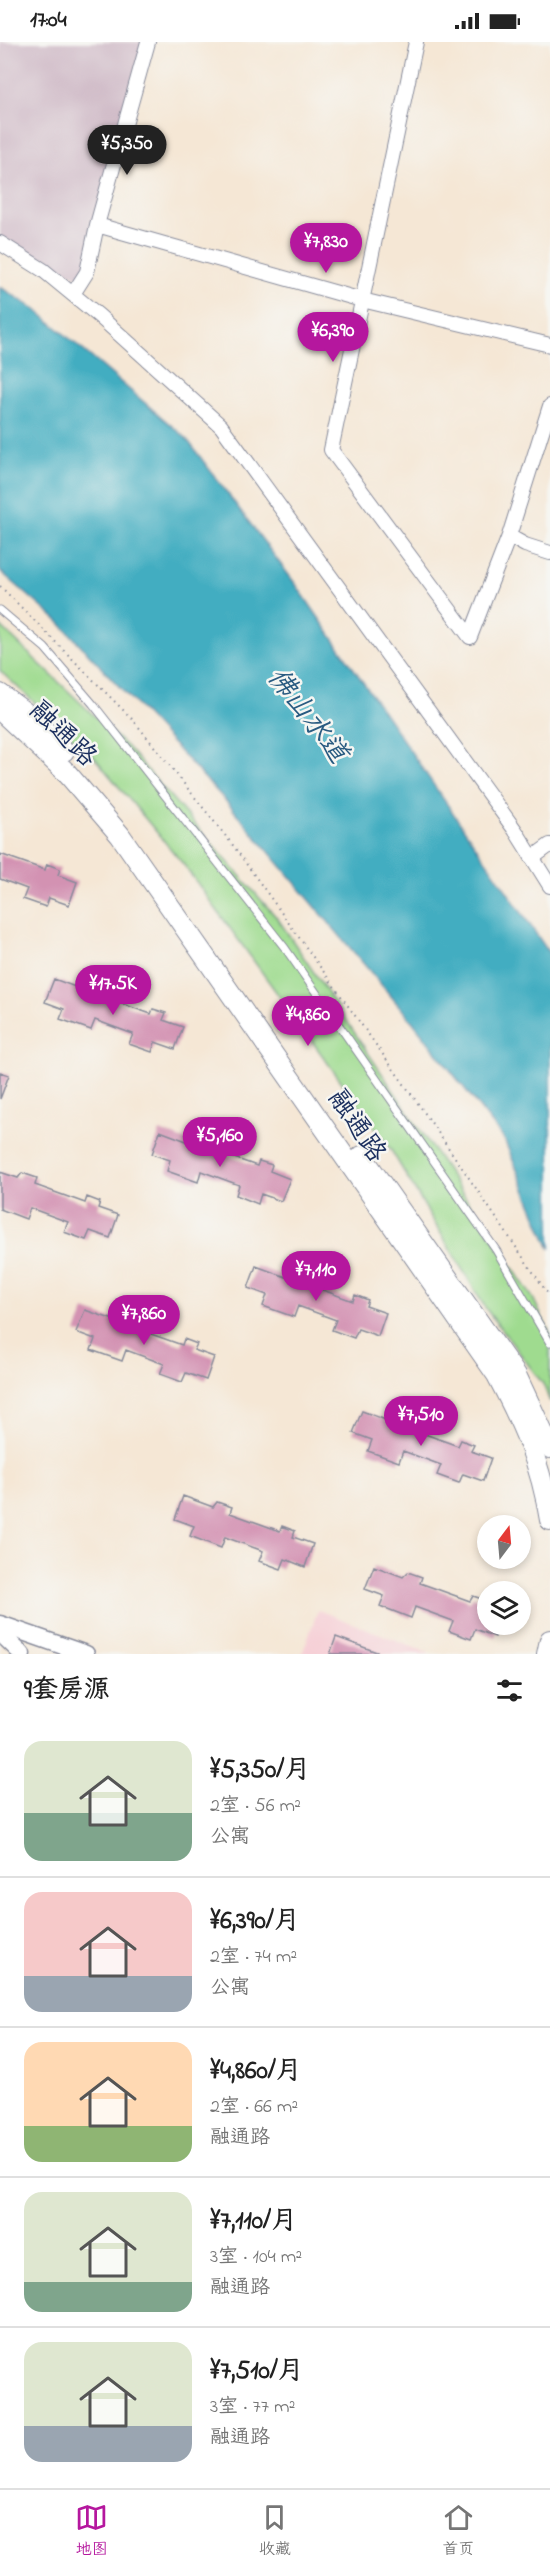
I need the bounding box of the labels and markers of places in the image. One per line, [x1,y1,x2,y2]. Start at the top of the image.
pin: ¥5,350 [78,125,176,176]
pin: ¥7,830 [277,223,375,274]
pin: ¥6,390 [284,312,382,363]
pin: ¥17.5K [64,965,162,1016]
pin: ¥4,860 [259,996,357,1047]
pin: ¥5,160 [171,1117,269,1168]
pin: ¥7,110 [267,1251,365,1302]
pin: ¥7,860 [95,1295,193,1346]
pin: ¥7,510 [372,1396,470,1447]

